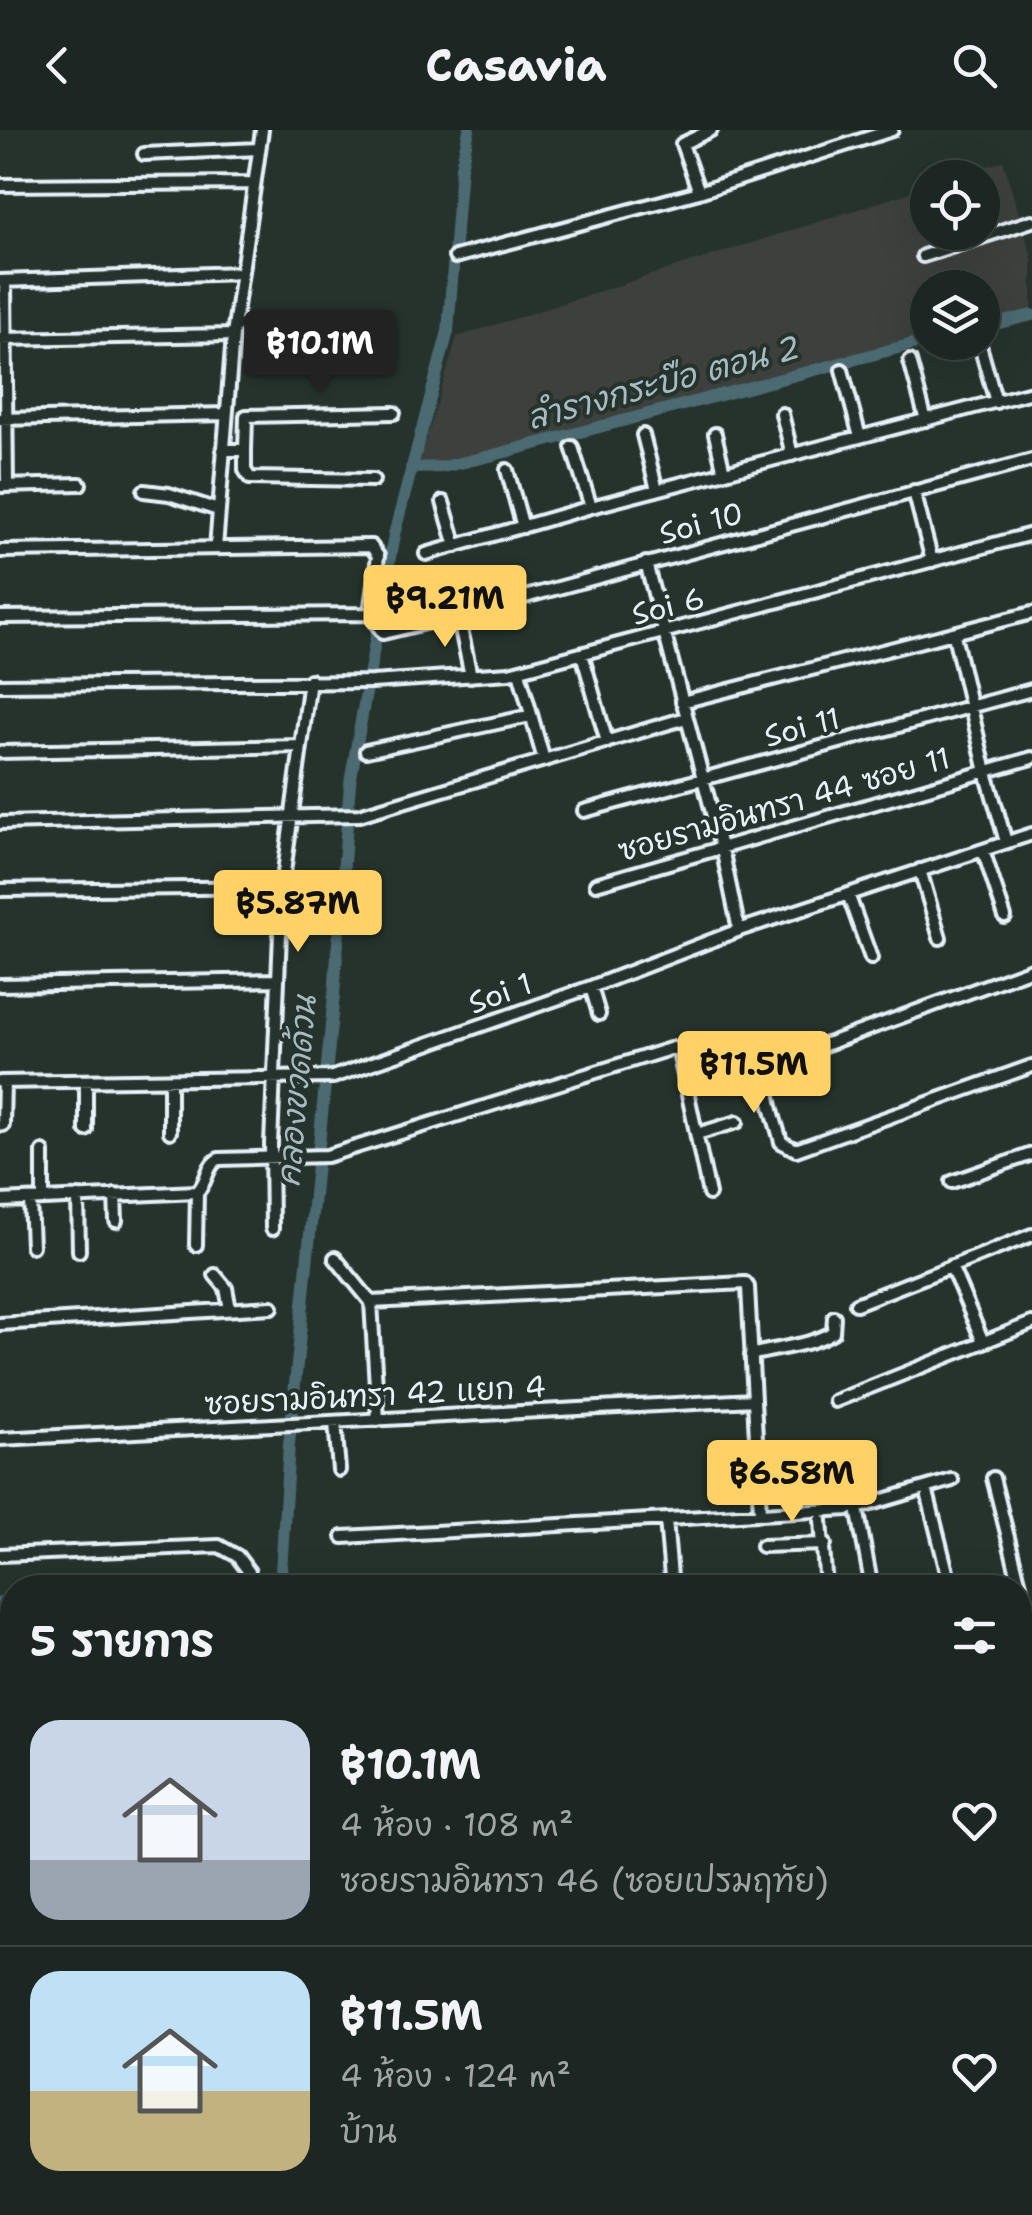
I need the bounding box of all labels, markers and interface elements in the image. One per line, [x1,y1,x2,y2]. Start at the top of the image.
text: Casavia [425,35,607,95]
icon: back [30,38,85,93]
icon: search [947,38,1002,93]
map controls [910,160,1000,360]
button: locate [910,160,1000,250]
button: layers [910,270,1000,360]
pin: ฿10.1M [239,310,401,395]
text: ฿10.1M [266,321,374,364]
water label: ลำรางกระบือ ตอน 2 [522,325,804,439]
street label: Soi 10 [654,492,748,554]
pin: ฿9.21M [364,565,526,650]
text: ฿9.21M [385,576,505,619]
street label: Soi 6 [627,577,709,635]
street label: Soi 11 [760,697,844,757]
street label: ซอยรามอินทรา 44 ซอย 11 [613,737,955,871]
pin: ฿5.87M [217,870,379,955]
text: ฿5.87M [236,881,360,924]
street label: Soi 1 [462,963,538,1023]
water label: คลองขวดด้วน [266,992,326,1188]
pin: ฿11.5M [673,1031,835,1116]
text: ฿11.5M [700,1042,808,1085]
street label: ซอยรามอินทรา 42 แยก 4 [203,1366,547,1424]
pin: ฿6.58M [711,1440,873,1525]
text: ฿6.58M [729,1451,855,1494]
icon: filters [947,1608,1002,1663]
text: 5 รายการ [30,1613,214,1669]
text: ฿10.1M [340,1736,481,1792]
icon: home [110,1760,230,1880]
icon: heart [947,1793,1002,1848]
text: 4 ห้อง · 108 m² [340,1803,573,1846]
text: ซอยรามอินทรา 46 (ซอยเปรมฤทัย) [340,1859,828,1902]
text: ฿11.5M [340,1987,483,2043]
icon: home [110,2011,230,2131]
icon: heart [947,2044,1002,2099]
text: 4 ห้อง · 124 m² [340,2054,571,2097]
text: บ้าน [340,2110,397,2153]

